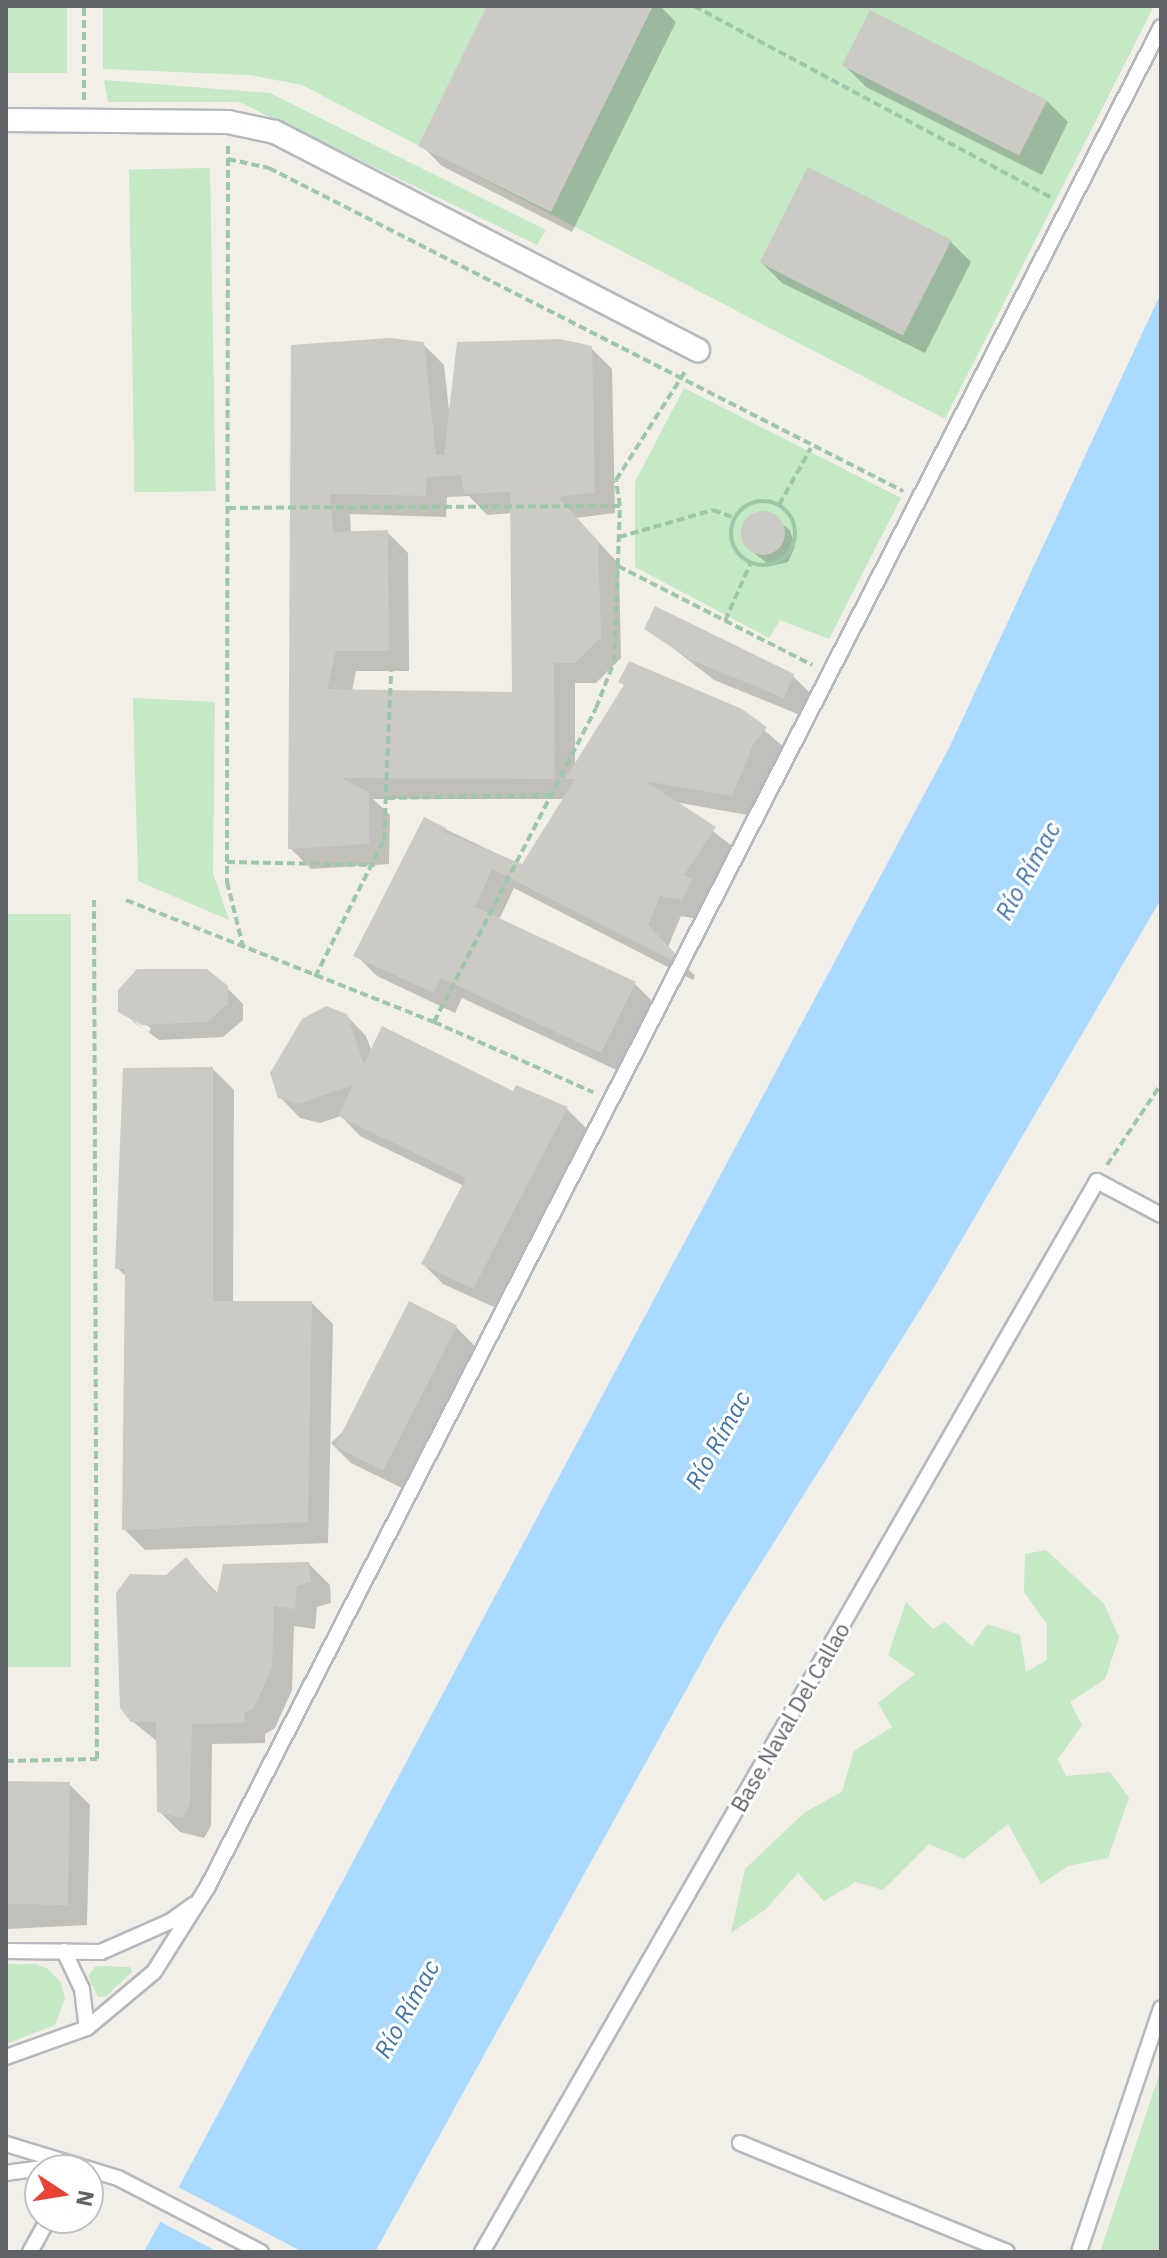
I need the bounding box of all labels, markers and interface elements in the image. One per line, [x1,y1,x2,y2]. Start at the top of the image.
water label: Río Rímac [989,817,1067,925]
water label: Río Rímac [679,1386,757,1494]
street label: Base Naval Del Callao [725,1618,855,1816]
water label: Río Rímac [368,1955,446,2063]
north arrow [24,2154,104,2234]
text: N [70,2188,102,2209]

